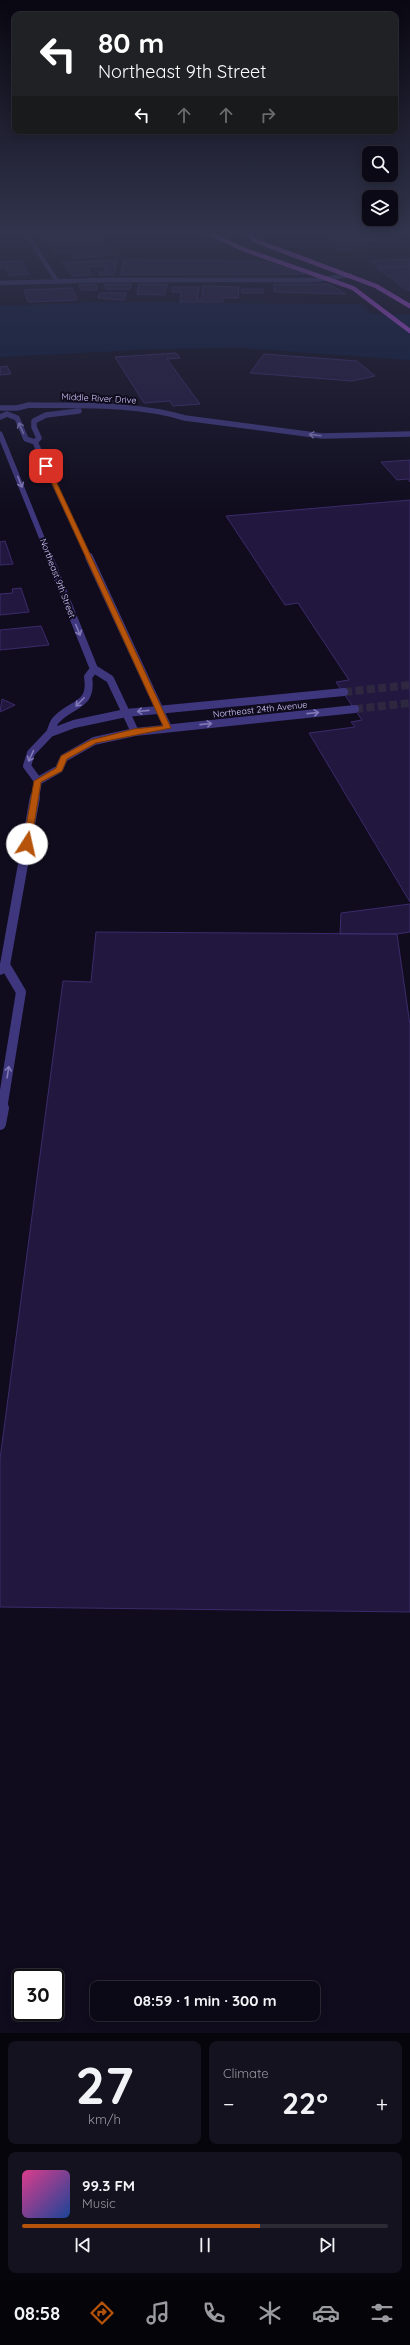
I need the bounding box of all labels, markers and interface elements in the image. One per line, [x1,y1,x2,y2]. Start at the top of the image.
text: 80 m [98,25,164,60]
icon: left [32,28,84,80]
text: Northeast 9th Street [98,60,266,83]
icon: left [131,104,153,126]
icon: ahead [173,104,195,126]
icon: ahead [215,104,237,126]
icon: right [257,104,279,126]
map controls [362,146,398,226]
button: search [362,146,398,182]
button: layers [362,190,398,226]
street label: Middle River Drive [61,391,137,405]
one-way arrow [17,422,24,434]
one-way arrow [309,431,322,439]
pin [29,449,63,483]
icon: arrive [35,455,57,477]
one-way arrow [16,475,24,487]
street label: Northeast 9th Street [38,537,78,619]
one-way arrow [75,623,83,635]
one-way arrow [75,697,85,707]
street label: Northeast 24th Avenue [212,699,308,719]
one-way arrow [137,708,150,715]
one-way arrow [306,710,319,717]
one-way arrow [200,720,213,728]
one-way arrow [27,750,35,762]
position arrow [6,823,48,865]
one-way arrow [4,1066,12,1079]
speed limit sign: 30 [12,1969,64,2021]
text: 08:59 · 1 min · 300 m [134,1991,277,2010]
text: 27 [75,2052,134,2117]
text: Climate [223,2065,269,2081]
text: 22° [282,2084,328,2122]
text: − [223,2090,234,2118]
text: + [376,2090,388,2118]
text: km/h [88,2111,121,2127]
text: 99.3 FM [82,2176,135,2195]
text: Music [82,2195,116,2211]
icon: previous [72,2234,94,2256]
icon: pause [194,2234,216,2256]
icon: next [316,2234,338,2256]
icon: directions [88,2299,116,2327]
icon: music [144,2299,172,2327]
icon: phone [200,2299,228,2327]
icon: climate [256,2299,284,2327]
icon: car [312,2299,340,2327]
icon: filters [368,2299,396,2327]
text: 08:58 [14,2302,60,2325]

